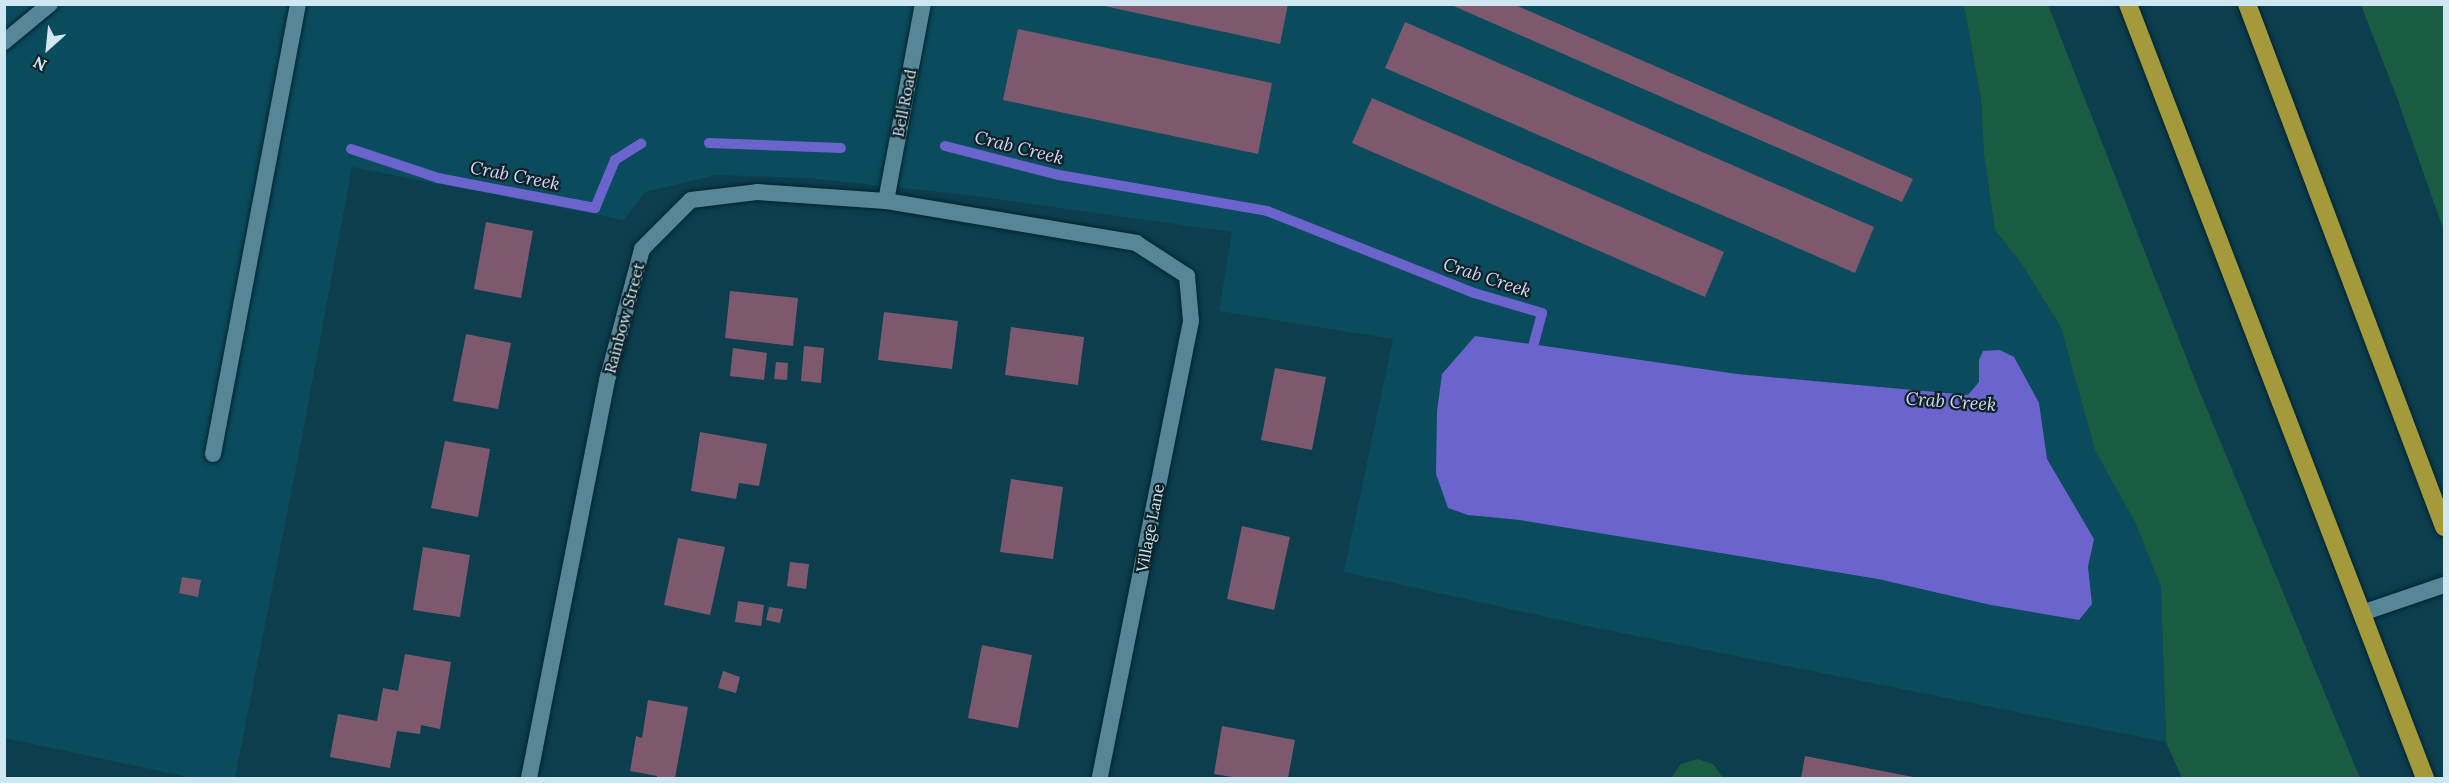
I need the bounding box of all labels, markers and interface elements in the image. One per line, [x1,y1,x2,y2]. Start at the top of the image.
north arrow [18,18,78,78]
text: N [30,52,50,76]
street label: Bell Road [888,67,920,139]
water label: Crab Creek [972,127,1066,169]
water label: Crab Creek [468,157,562,195]
water label: Crab Creek [1440,254,1534,302]
street label: Rainbow Street [600,261,648,375]
water label: Crab Creek [1905,388,1997,416]
street label: Village Lane [1132,482,1168,574]

